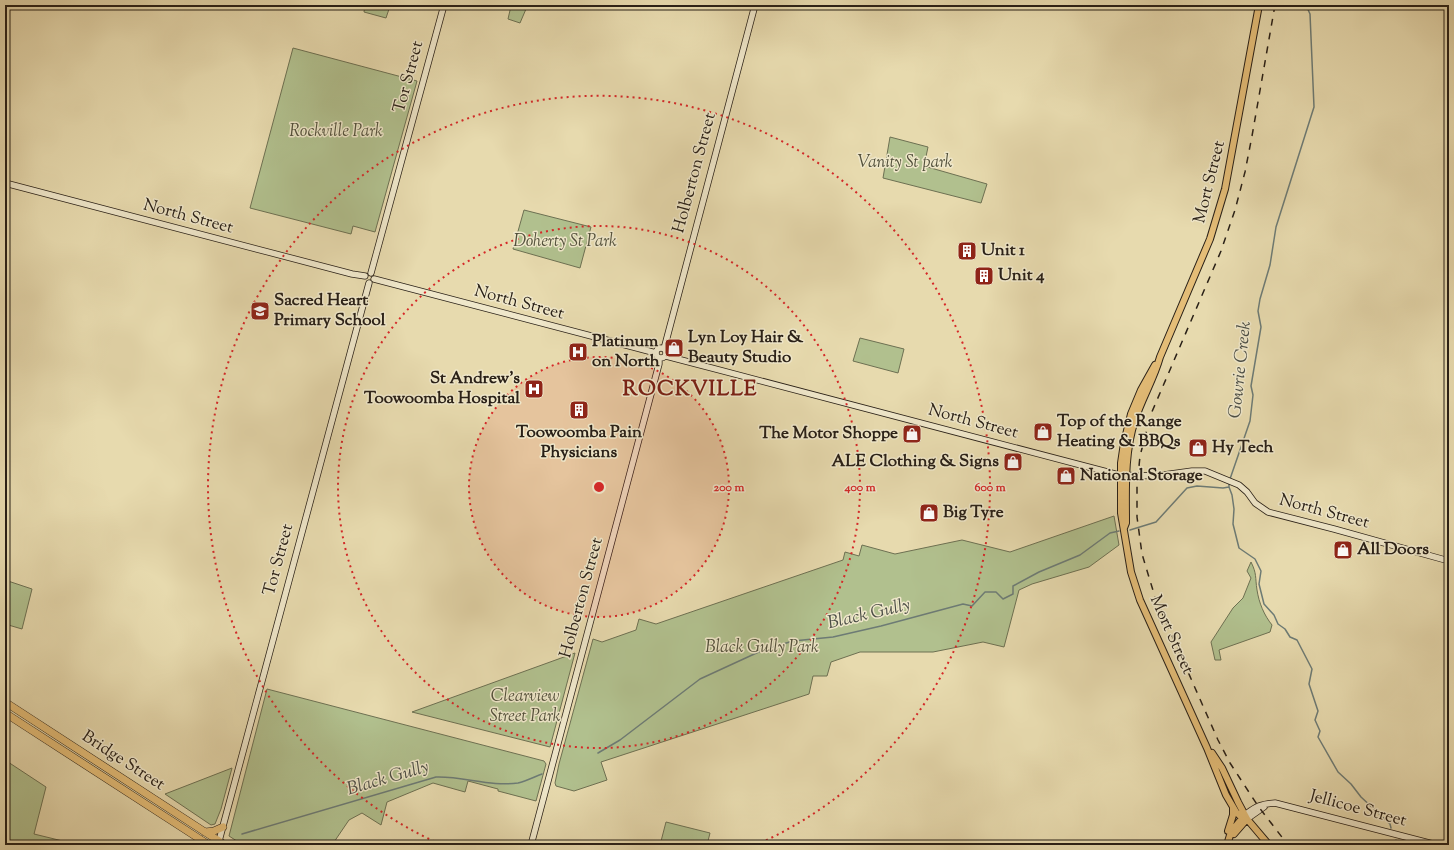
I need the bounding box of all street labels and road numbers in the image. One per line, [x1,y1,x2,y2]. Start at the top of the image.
street label: Tor Street [388,38,430,116]
street label: Holberton Street [667,110,723,236]
street label: Mort Street [1188,138,1232,226]
street label: North Street [140,193,236,241]
street label: North Street [471,279,567,327]
street label: North Street [925,398,1021,446]
street label: North Street [1276,488,1372,536]
street label: Tor Street [258,521,300,599]
street label: Holberton Street [554,535,610,661]
street label: Mort Street [1143,592,1199,679]
street label: Bridge Street [77,725,169,797]
street label: Jellicoe Street [1306,784,1409,834]

